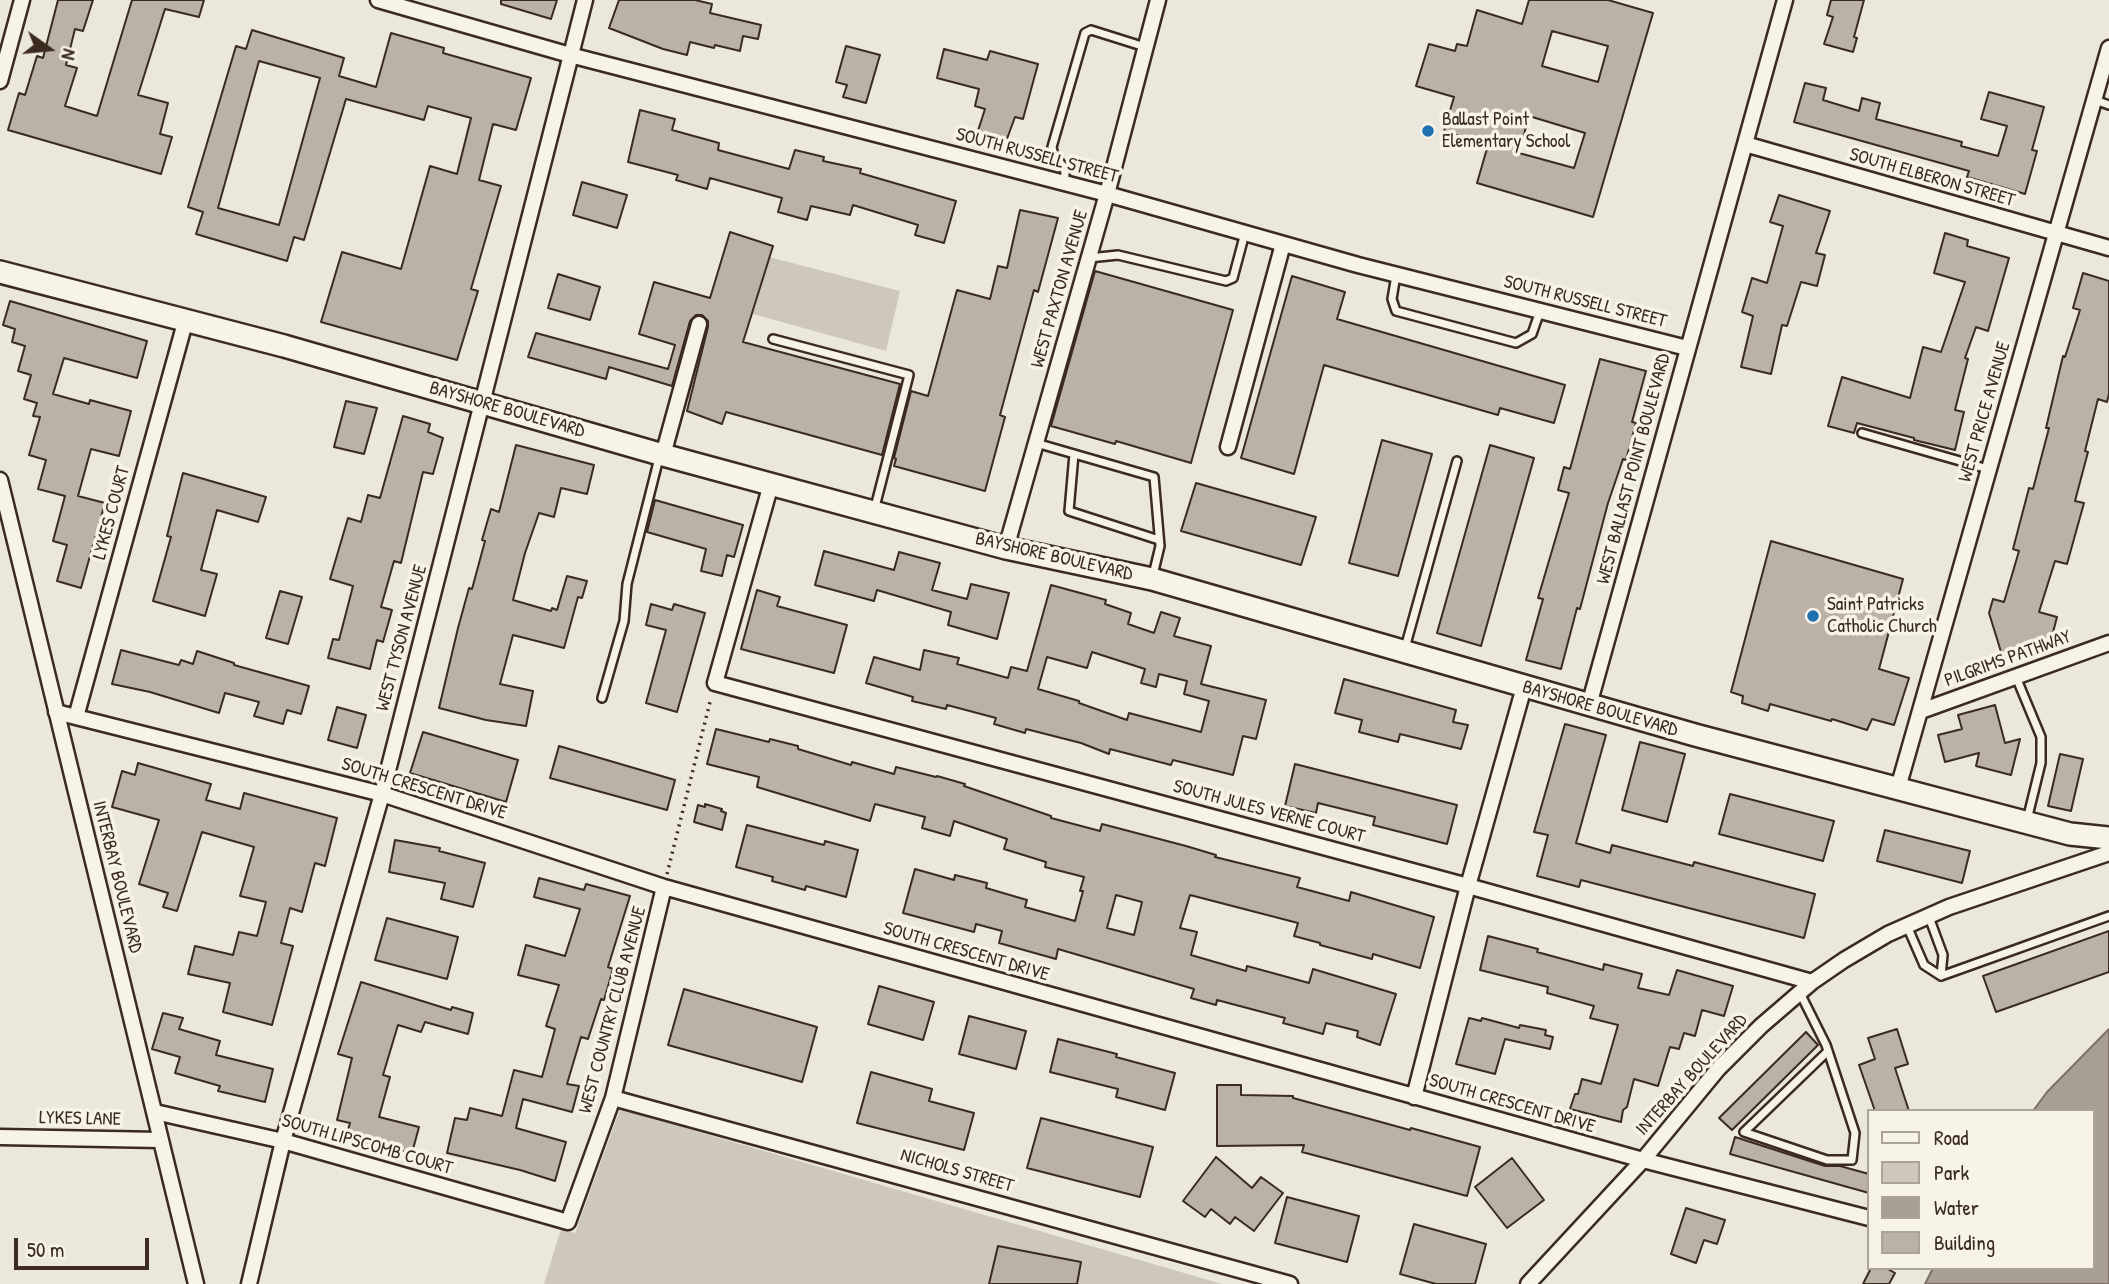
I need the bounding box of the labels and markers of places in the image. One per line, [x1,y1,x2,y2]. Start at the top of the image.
place label: Ballast Point Elementary School [1442,109,1570,153]
marker: Ballast Point Elementary School [1420,123,1436,139]
place label: Saint Patricks Catholic Church [1827,594,1937,638]
marker: Saint Patricks Catholic Church [1805,608,1821,624]

